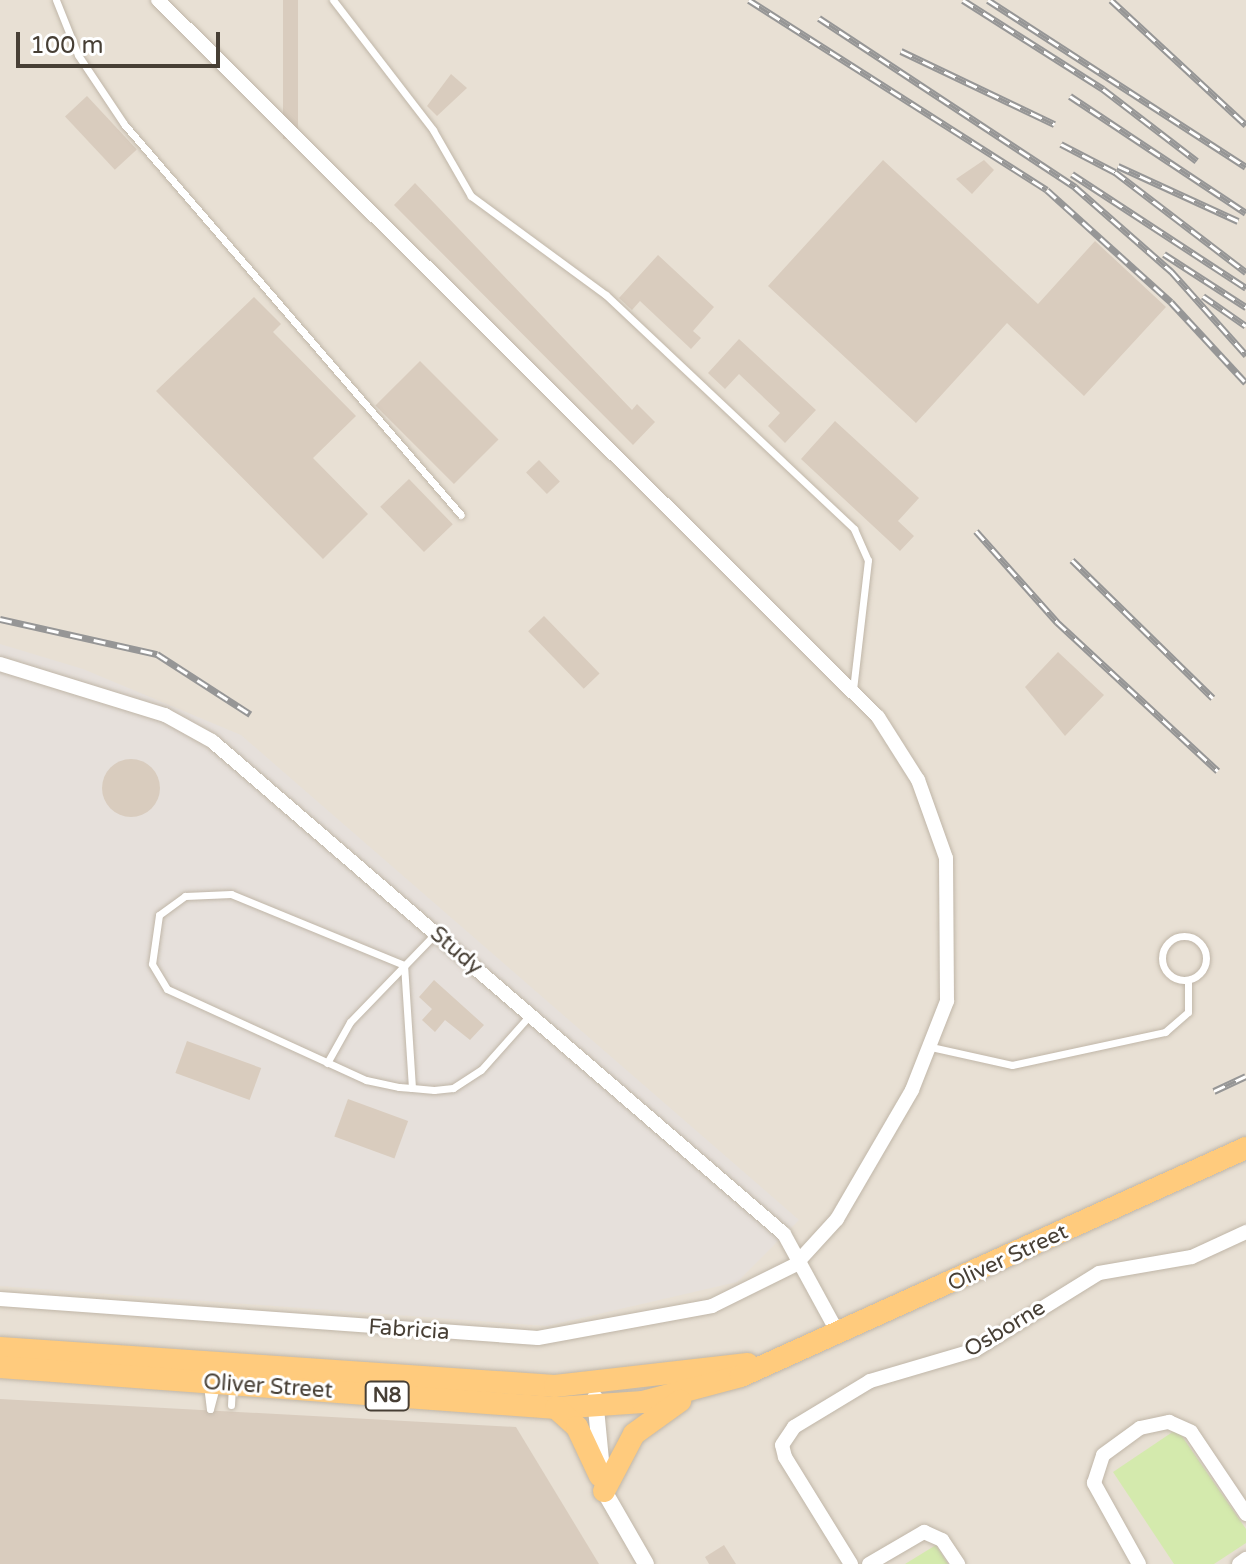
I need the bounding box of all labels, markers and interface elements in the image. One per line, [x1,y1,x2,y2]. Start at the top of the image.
scale bar [20,16,224,66]
text: 100 m [30,31,104,60]
street label: Study [424,921,488,981]
street label: Oliver Street [944,1219,1072,1297]
street label: Osborne [960,1295,1050,1363]
street label: Fabricia [367,1314,451,1346]
street label: Oliver Street [202,1369,334,1405]
road number: N8 [363,1380,411,1412]

